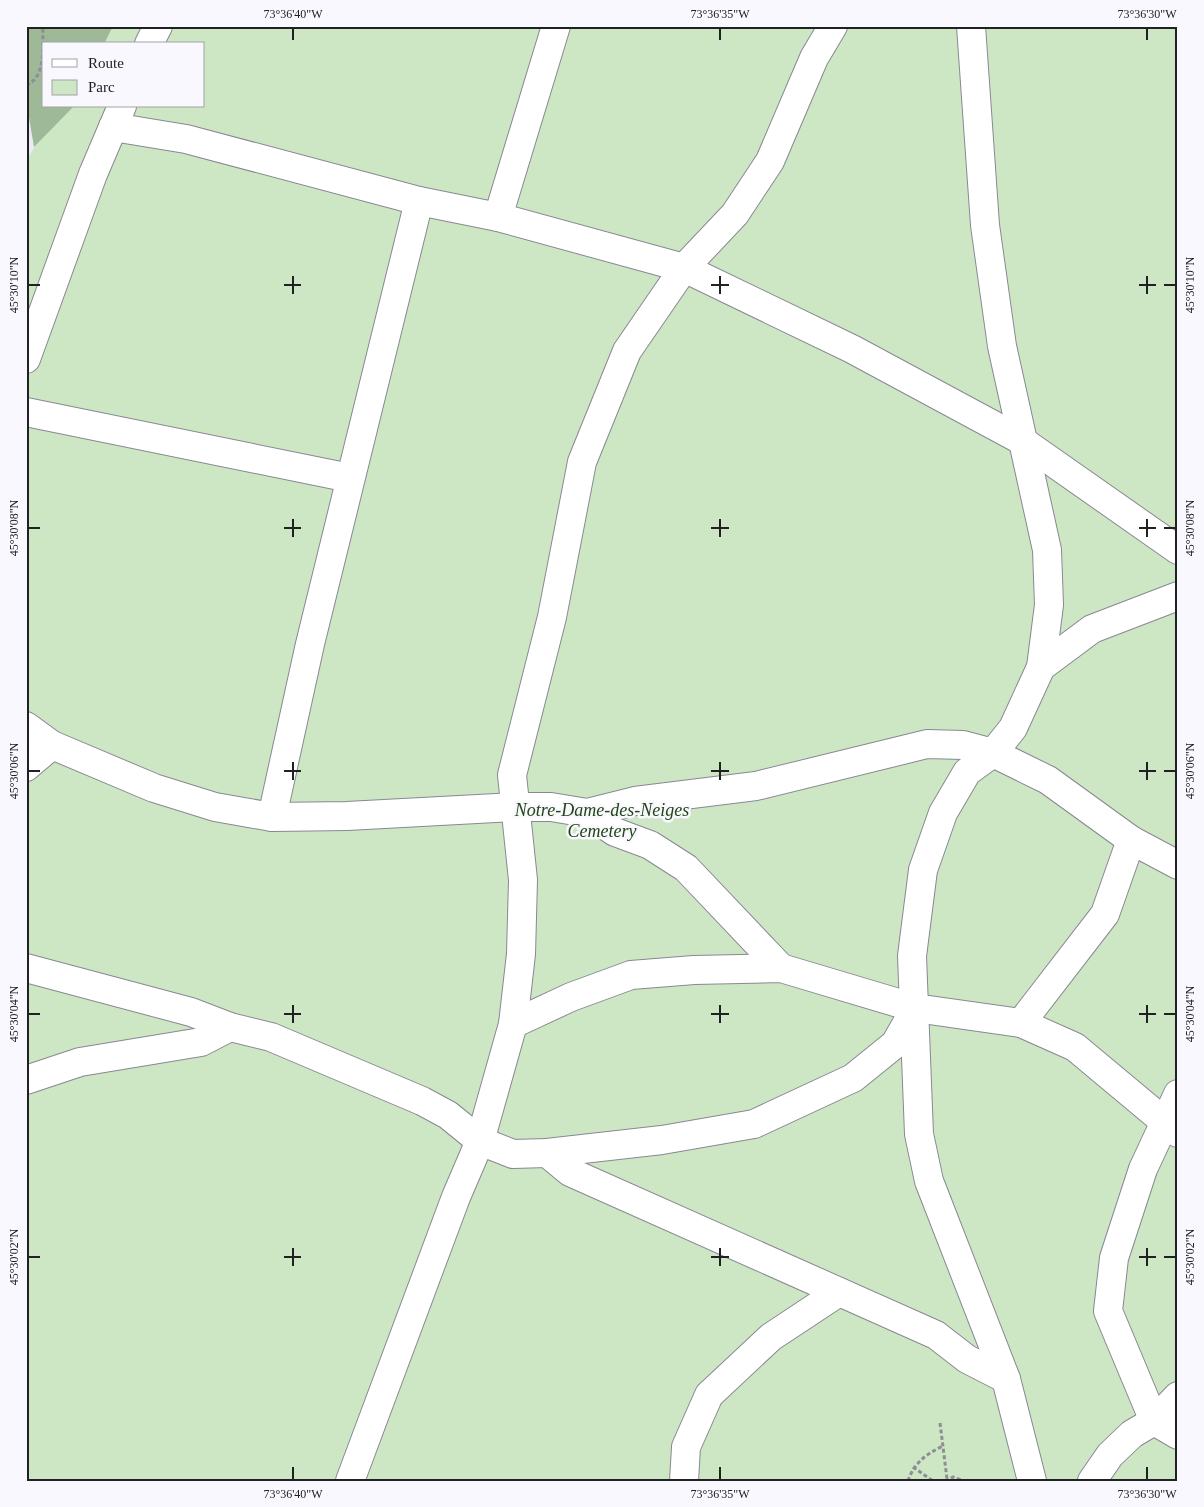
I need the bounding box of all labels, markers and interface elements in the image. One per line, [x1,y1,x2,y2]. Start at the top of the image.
text: 73°36'40"W [263,7,323,21]
text: 73°36'35"W [690,7,750,21]
text: 73°36'30"W [1117,7,1177,21]
legend [42,42,205,108]
text: Route [88,55,124,71]
text: Parc [88,79,115,95]
text: 45°30'10"N [7,256,21,313]
text: 45°30'10"N [1183,256,1197,313]
text: 45°30'08"N [7,499,21,556]
text: 45°30'08"N [1183,499,1197,556]
text: 45°30'06"N [7,742,21,799]
text: 45°30'06"N [1183,742,1197,799]
park label: Notre-Dame-des-Neiges Cemetery [514,800,689,841]
text: 45°30'04"N [7,985,21,1042]
text: 45°30'04"N [1183,985,1197,1042]
text: 45°30'02"N [7,1228,21,1285]
text: 45°30'02"N [1183,1228,1197,1285]
text: 73°36'40"W [263,1487,323,1501]
text: 73°36'35"W [690,1487,750,1501]
text: 73°36'30"W [1117,1487,1177,1501]

